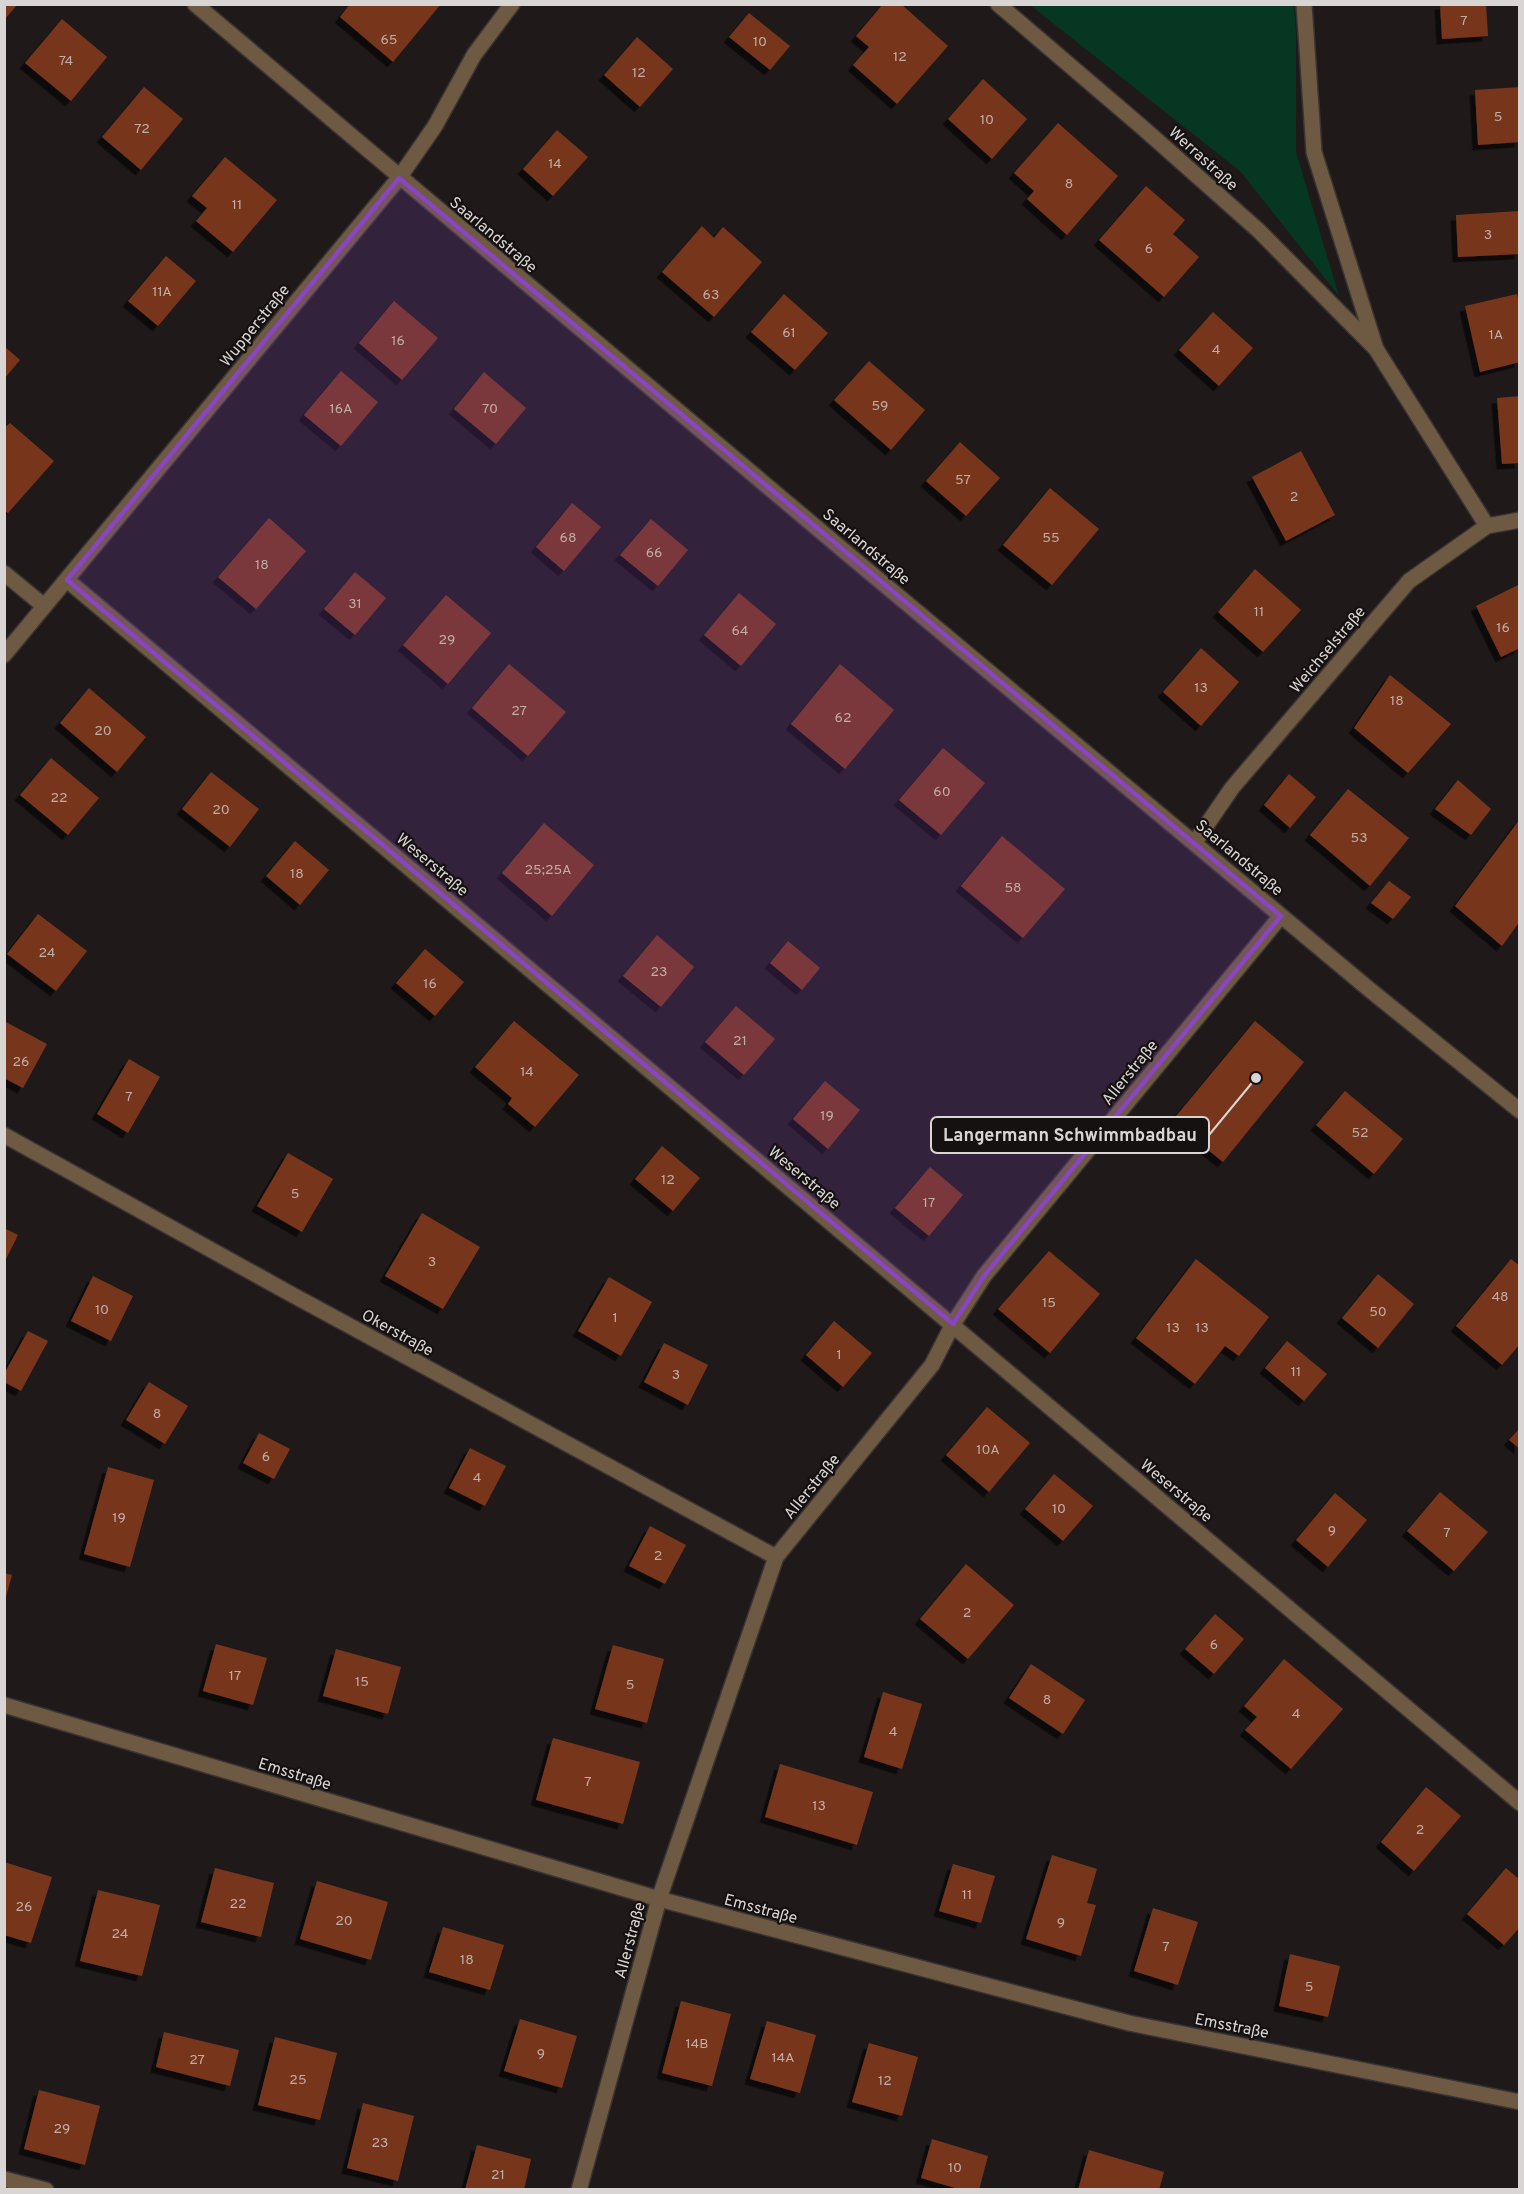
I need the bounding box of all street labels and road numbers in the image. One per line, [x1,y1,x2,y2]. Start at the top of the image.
street label: Werrastraße [1164,123,1242,196]
street label: Saarlandstraße [445,193,541,278]
street label: Wupperstraße [216,281,295,371]
street label: Saarlandstraße [818,505,914,590]
street label: Weichselstraße [1286,603,1371,698]
street label: Saarlandstraße [1191,816,1287,901]
street label: Weserstraße [391,830,472,902]
street label: Allerstraße [1098,1036,1163,1110]
street label: Weserstraße [763,1143,844,1215]
street label: Okerstraße [358,1306,436,1362]
street label: Allerstraße [780,1450,845,1524]
street label: Weserstraße [1135,1456,1216,1528]
street label: Emsstraße [256,1754,333,1795]
street label: Emsstraße [722,1891,799,1929]
street label: Allerstraße [611,1900,651,1981]
street label: Emsstraße [1193,2010,1270,2044]

